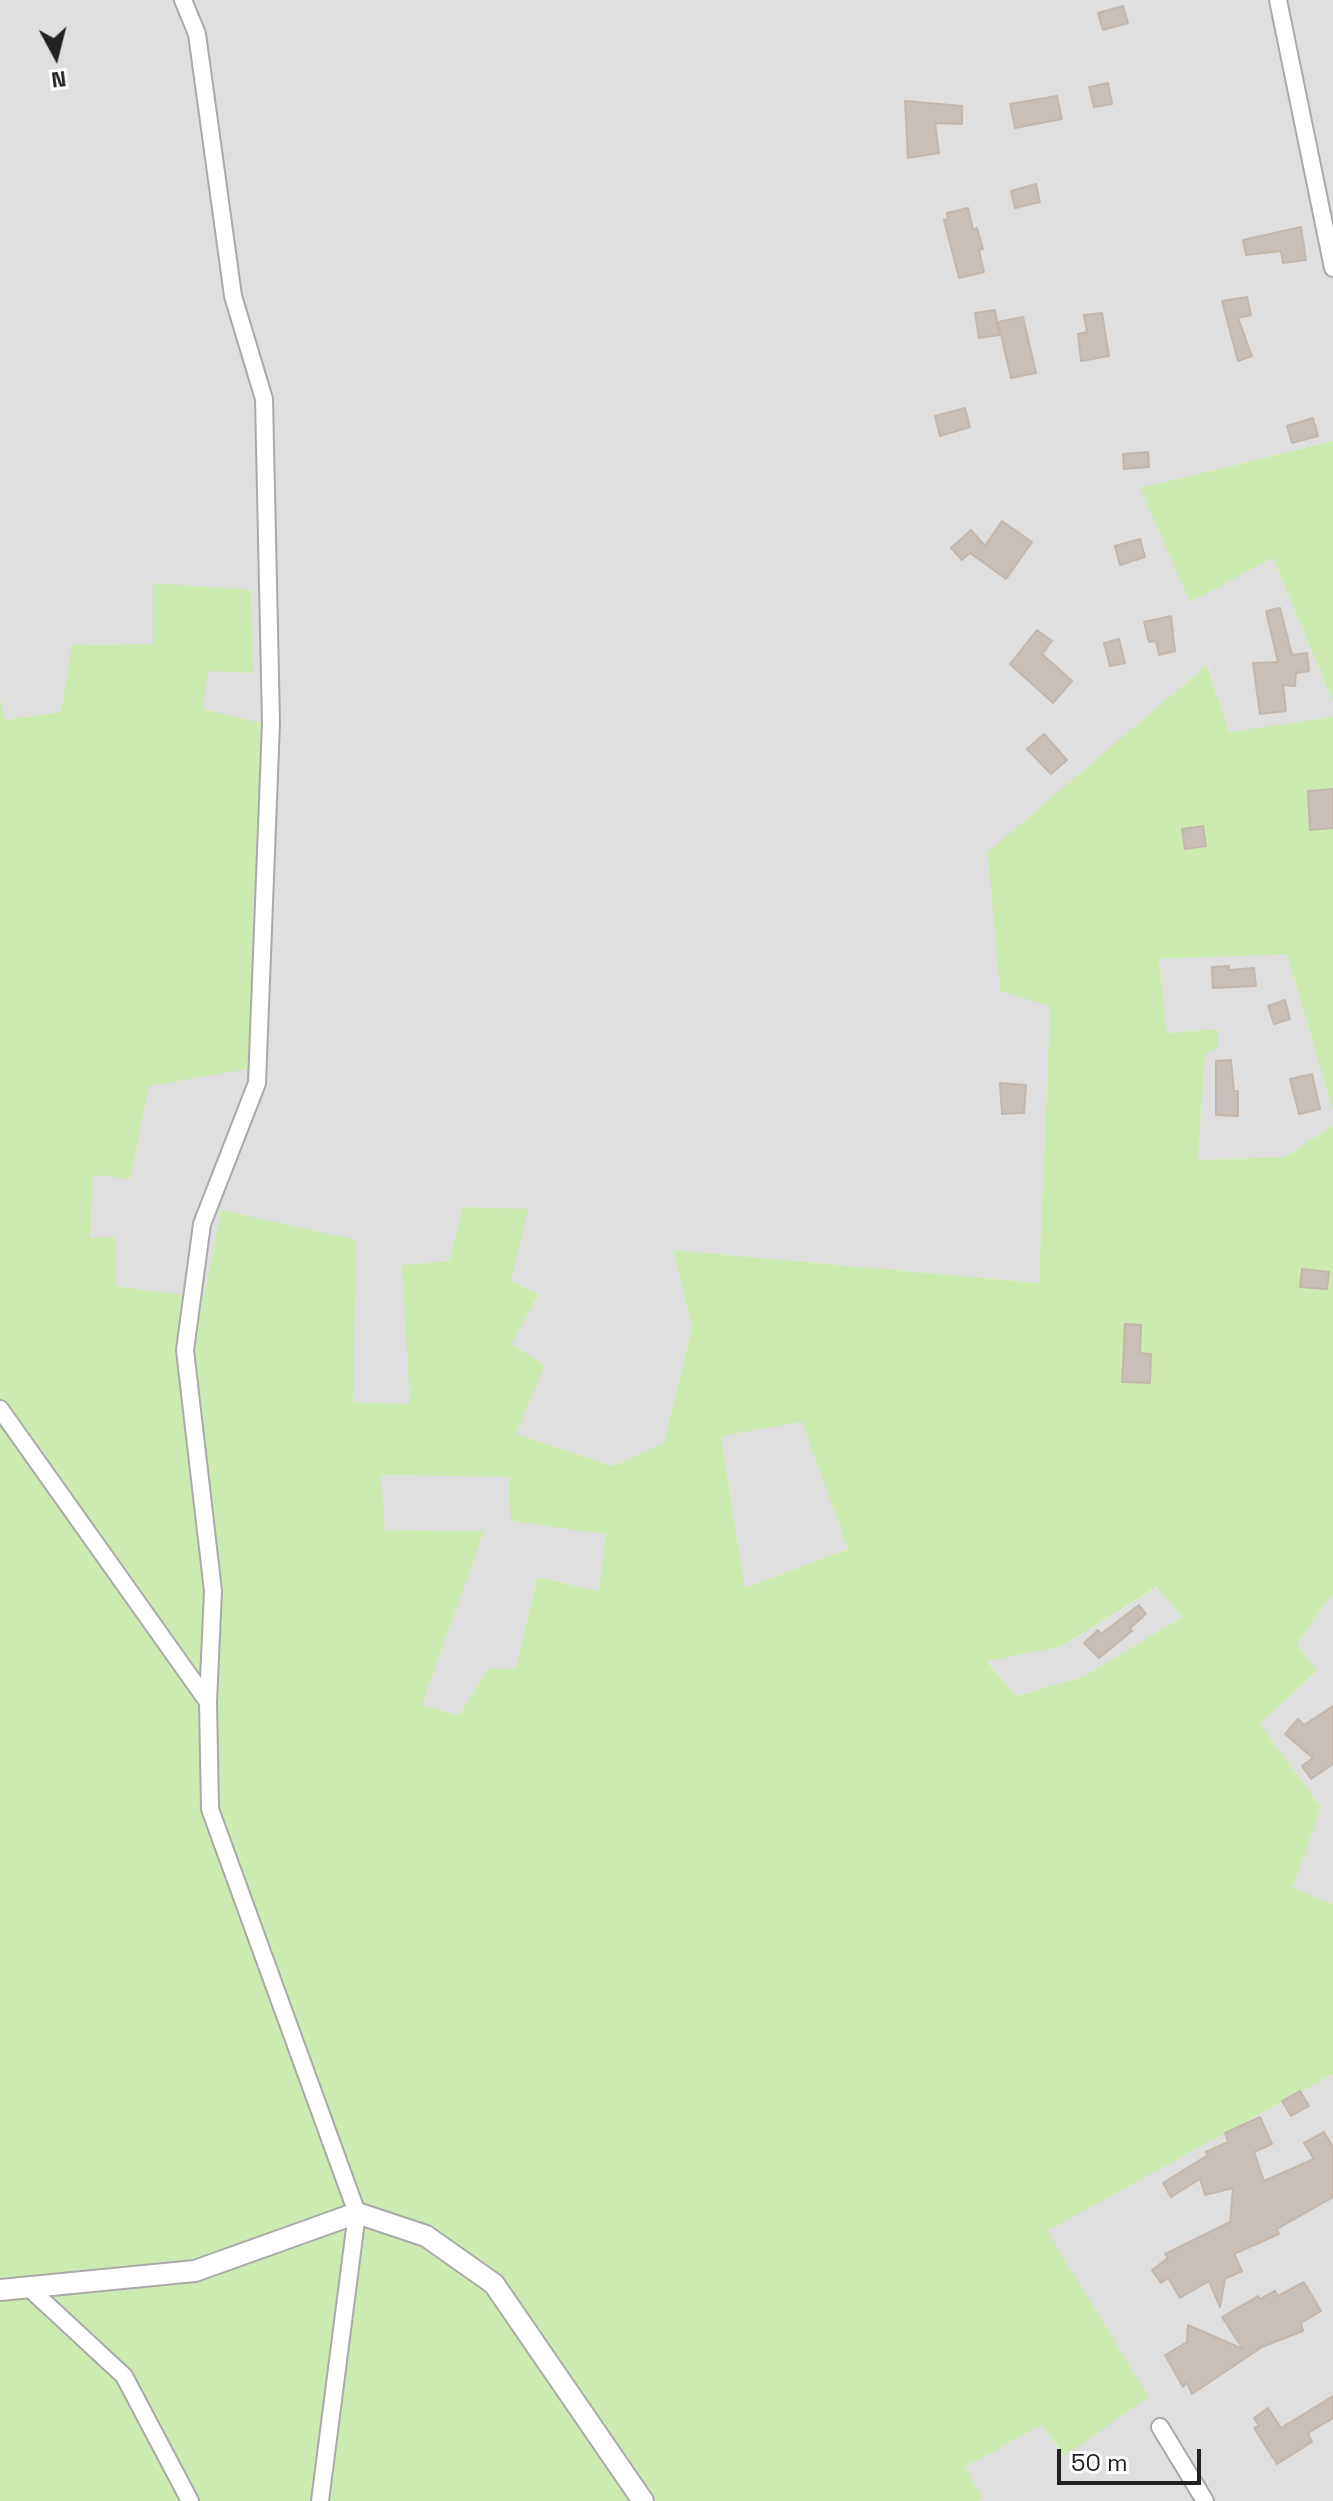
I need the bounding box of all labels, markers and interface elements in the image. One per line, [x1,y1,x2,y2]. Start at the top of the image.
north arrow [16,16,96,96]
text: N [50,65,68,95]
scale bar [1061,2433,1205,2483]
text: 50 m [1071,2447,1128,2478]

